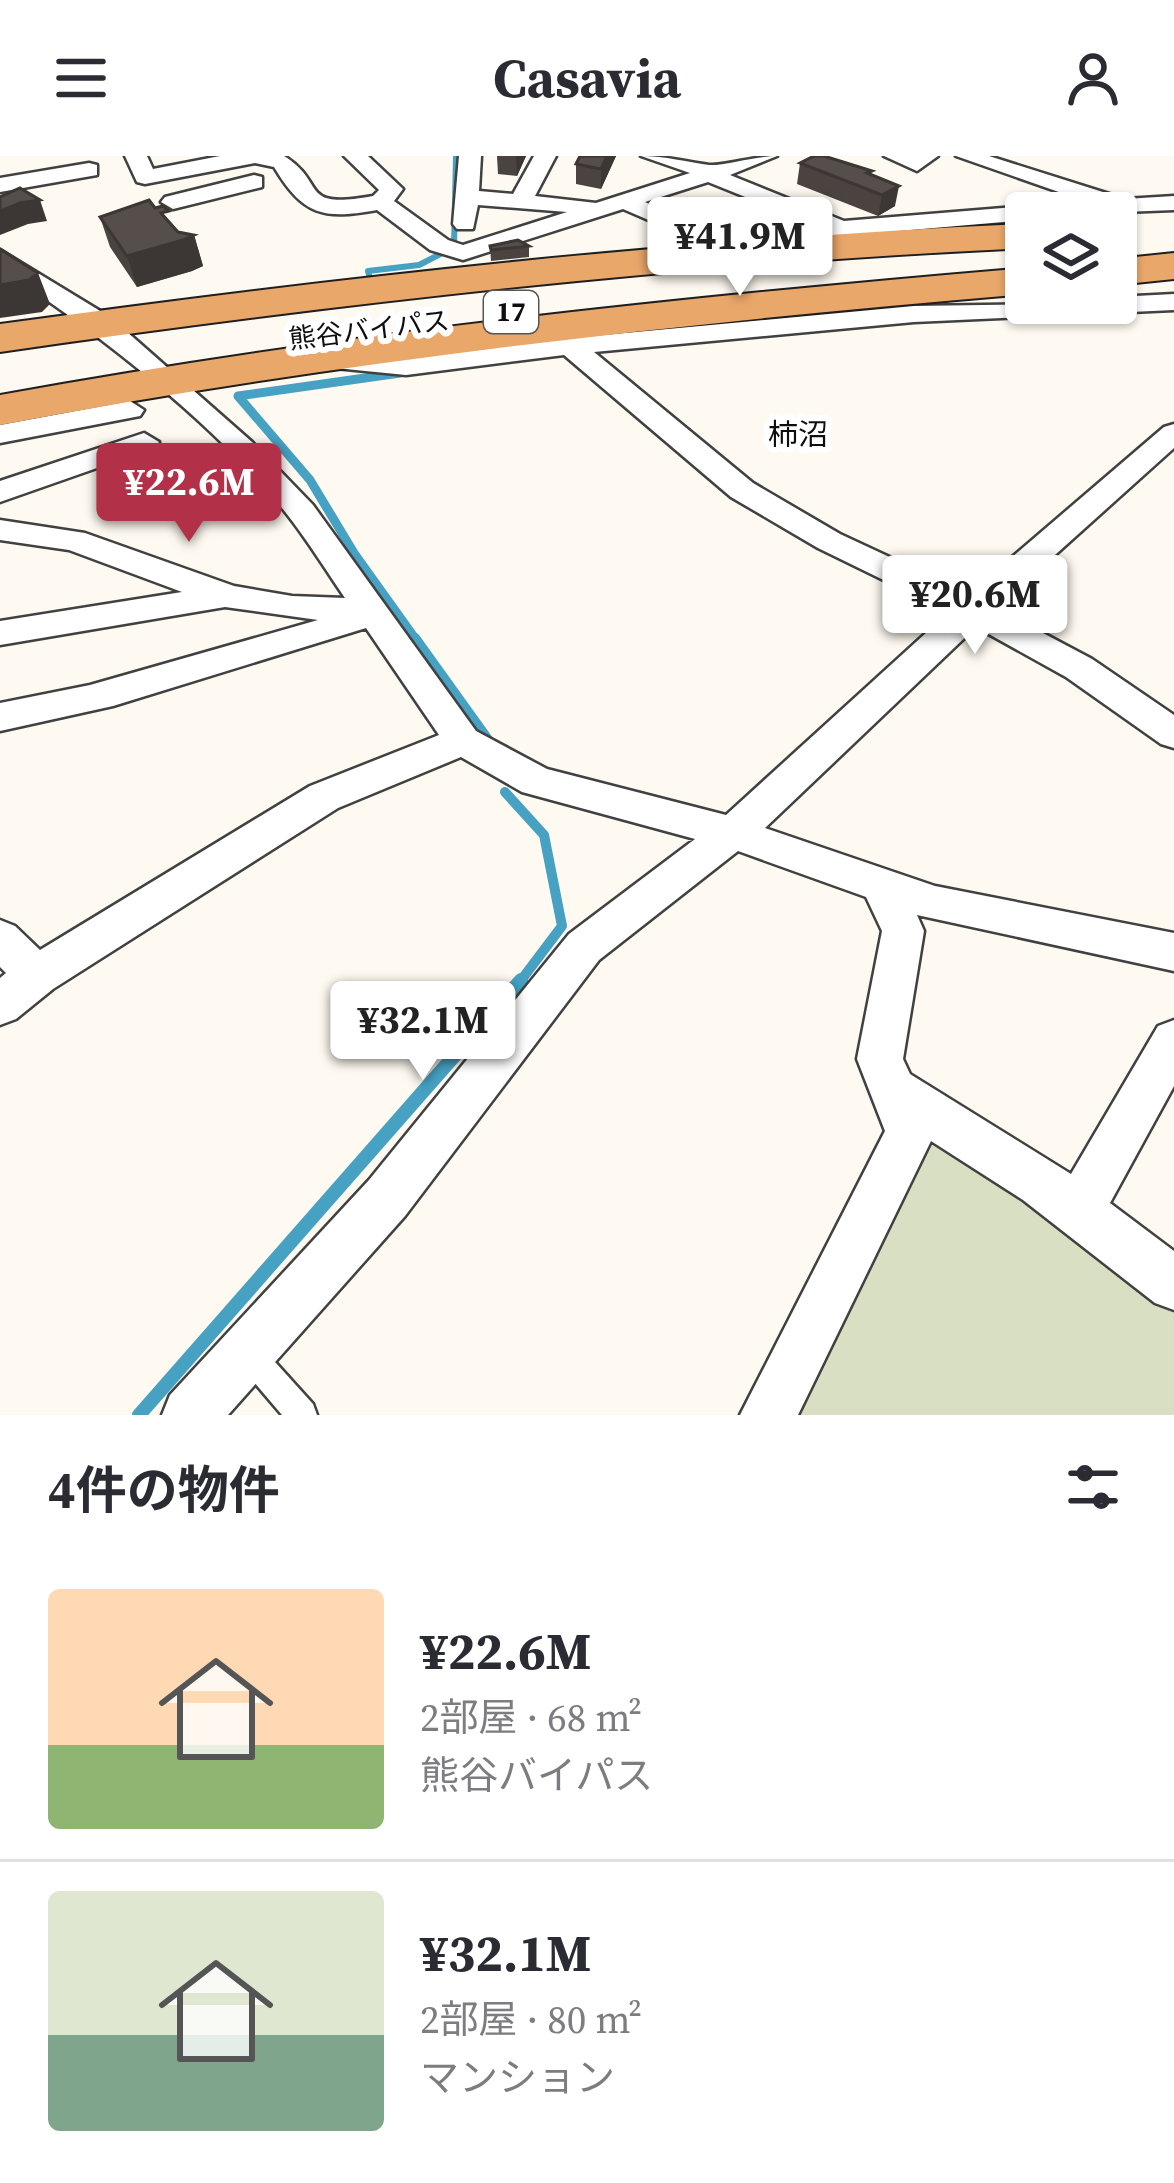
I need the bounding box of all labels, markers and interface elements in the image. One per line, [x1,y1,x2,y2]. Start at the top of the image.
text: Casavia [493,41,681,115]
icon: menu [48,45,114,111]
icon: person [1060,45,1126,111]
map controls [1005,192,1137,324]
button: layers [1005,192,1137,324]
pin: ¥41.9M [642,197,838,299]
text: ¥41.9M [674,209,806,262]
road number: 17 [484,291,538,333]
street label: 熊谷バイパス [287,301,451,358]
district label: 柿沼 [768,414,828,455]
pin: ¥22.6M [91,443,287,545]
text: ¥22.6M [123,455,255,508]
pin: ¥20.6M [877,555,1073,657]
text: ¥20.6M [909,567,1041,620]
pin: ¥32.1M [325,981,521,1083]
text: ¥32.1M [357,993,489,1046]
icon: filters [1060,1454,1126,1520]
text: 4件の物件 [48,1455,280,1525]
text: ¥22.6M [420,1616,592,1686]
icon: home [144,1637,288,1781]
text: 2部屋 · 68 m² [420,1691,642,1744]
text: 熊谷バイパス [420,1749,653,1802]
text: ¥32.1M [420,1918,592,1988]
icon: home [144,1939,288,2083]
text: 2部屋 · 80 m² [420,1993,642,2046]
text: マンション [420,2051,615,2104]

